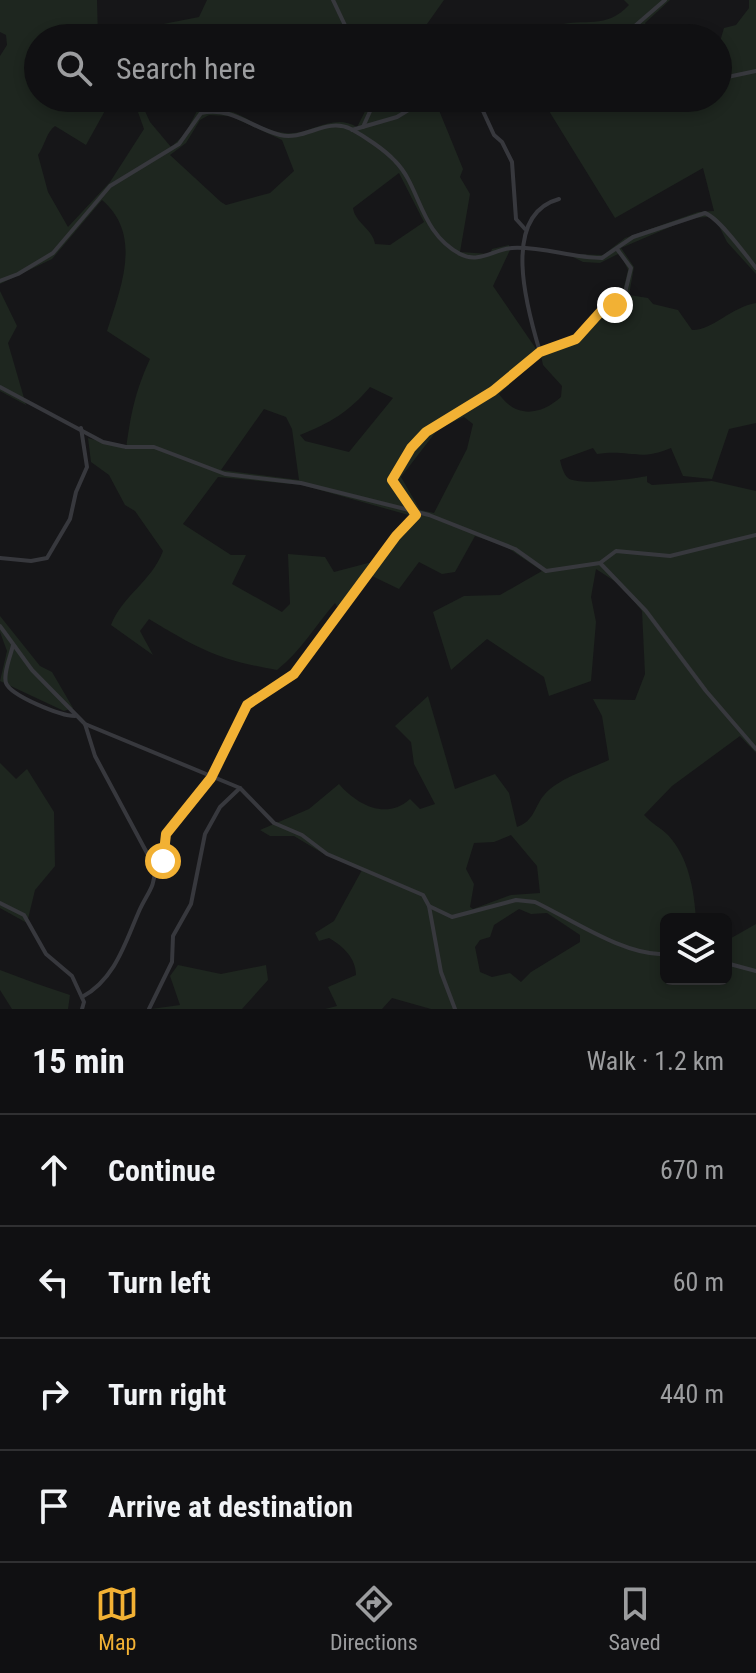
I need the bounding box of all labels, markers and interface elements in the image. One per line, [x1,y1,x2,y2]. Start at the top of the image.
search box [24,24,732,112]
icon: search [52,46,96,90]
text: Search here [116,51,256,86]
route end [597,287,633,323]
route start [145,843,181,879]
map controls [660,913,732,985]
button: layers [660,913,732,985]
text: 15 min [32,1041,125,1081]
text: Walk · 1.2 km [586,1046,724,1076]
icon: ahead [32,1148,76,1192]
text: Continue [108,1153,215,1188]
text: 670 m [660,1155,724,1185]
icon: left [32,1260,76,1304]
text: Turn left [108,1265,211,1300]
text: 60 m [673,1267,724,1297]
icon: right [32,1372,76,1416]
text: Turn right [108,1377,226,1412]
text: 440 m [660,1379,724,1409]
icon: arrive [32,1484,76,1528]
text: Arrive at destination [108,1489,353,1524]
tab: Map [95,1582,139,1655]
tab: Directions [330,1582,418,1655]
tab: Saved [608,1582,661,1655]

